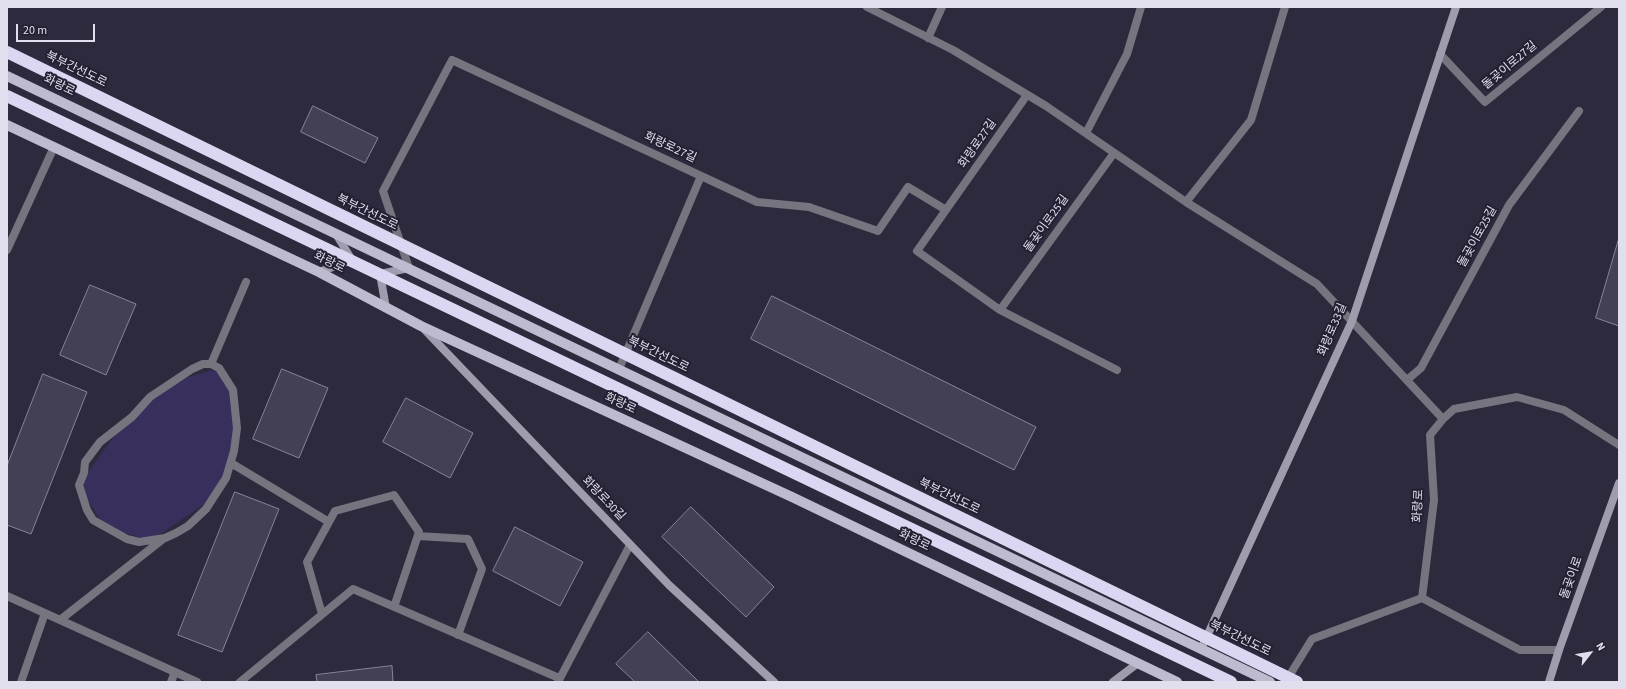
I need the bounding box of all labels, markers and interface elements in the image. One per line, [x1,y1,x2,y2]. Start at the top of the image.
scale bar [18,16,97,42]
text: 20 m [23,22,47,39]
street label: 돌곶이로27길 [1480,39,1540,93]
street label: 북부간선도로 [43,49,109,91]
street label: 화랑로 [41,72,77,100]
street label: 화랑로27길 [956,117,1000,171]
street label: 화랑로27길 [642,130,698,166]
street label: 북부간선도로 [334,192,400,234]
street label: 돌곶이로25길 [1021,193,1073,255]
street label: 돌곶이로25길 [1455,204,1501,270]
street label: 화랑로 [311,249,347,277]
street label: 화랑로33길 [1315,301,1351,359]
street label: 북부간선도로 [625,334,691,376]
street label: 화랑로 [602,390,638,418]
street label: 화랑로30길 [578,474,628,524]
street label: 북부간선도로 [916,476,982,518]
street label: 화랑로 [1411,489,1427,523]
street label: 화랑로 [896,527,932,555]
street label: 돌곶이로 [1558,555,1586,601]
street label: 북부간선도로 [1207,618,1273,660]
north arrow [1570,633,1610,673]
text: N [1592,640,1609,654]

